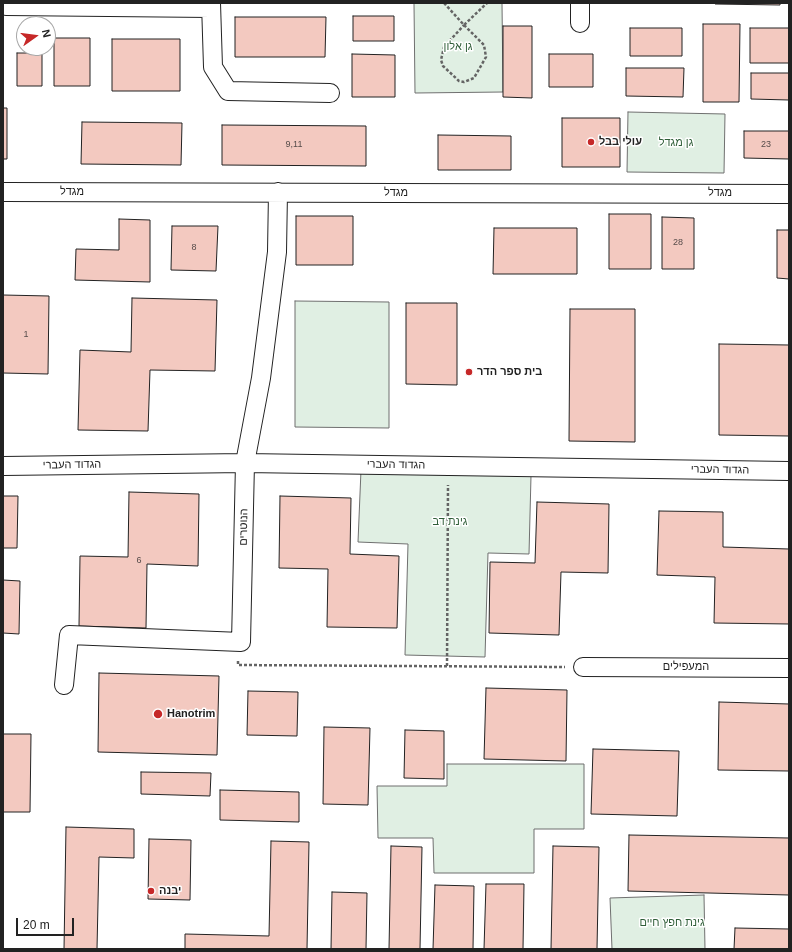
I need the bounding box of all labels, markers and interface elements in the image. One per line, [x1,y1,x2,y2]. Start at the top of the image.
north arrow [16,16,56,56]
text: N [40,28,53,39]
park label: גן אלון [444,40,472,54]
place label: עולי בבל [599,135,642,149]
park label: גן מגדל [659,136,693,150]
marker: עולי בבל [586,137,596,147]
house number: 9,11 [286,140,302,150]
house number: 23 [761,140,771,150]
street label: מגדל [60,185,84,199]
street label: מגדל [384,186,408,200]
street label: מגדל [708,186,732,200]
house number: 28 [673,238,683,248]
house number: 8 [191,243,197,253]
house number: 1 [23,330,29,340]
place label: בית ספר הדר [477,365,542,379]
marker: בית ספר הדר [464,367,474,377]
street label: הגדוד העברי [43,458,101,472]
street label: הגדוד העברי [367,458,425,472]
street label: הגדוד העברי [691,463,749,477]
street label: הנוטרים [237,508,251,546]
park label: גינת דב [433,515,467,529]
house number: 6 [136,556,142,566]
street label: המעפילים [663,660,709,674]
place label: Hanotrim [167,707,215,721]
marker: Hanotrim [152,708,164,720]
place label: יבנה [159,884,181,898]
marker: יבנה [146,886,156,896]
scale bar [18,910,76,936]
park label: גינת חפץ חיים [639,916,705,930]
text: 20 m [23,918,50,932]

